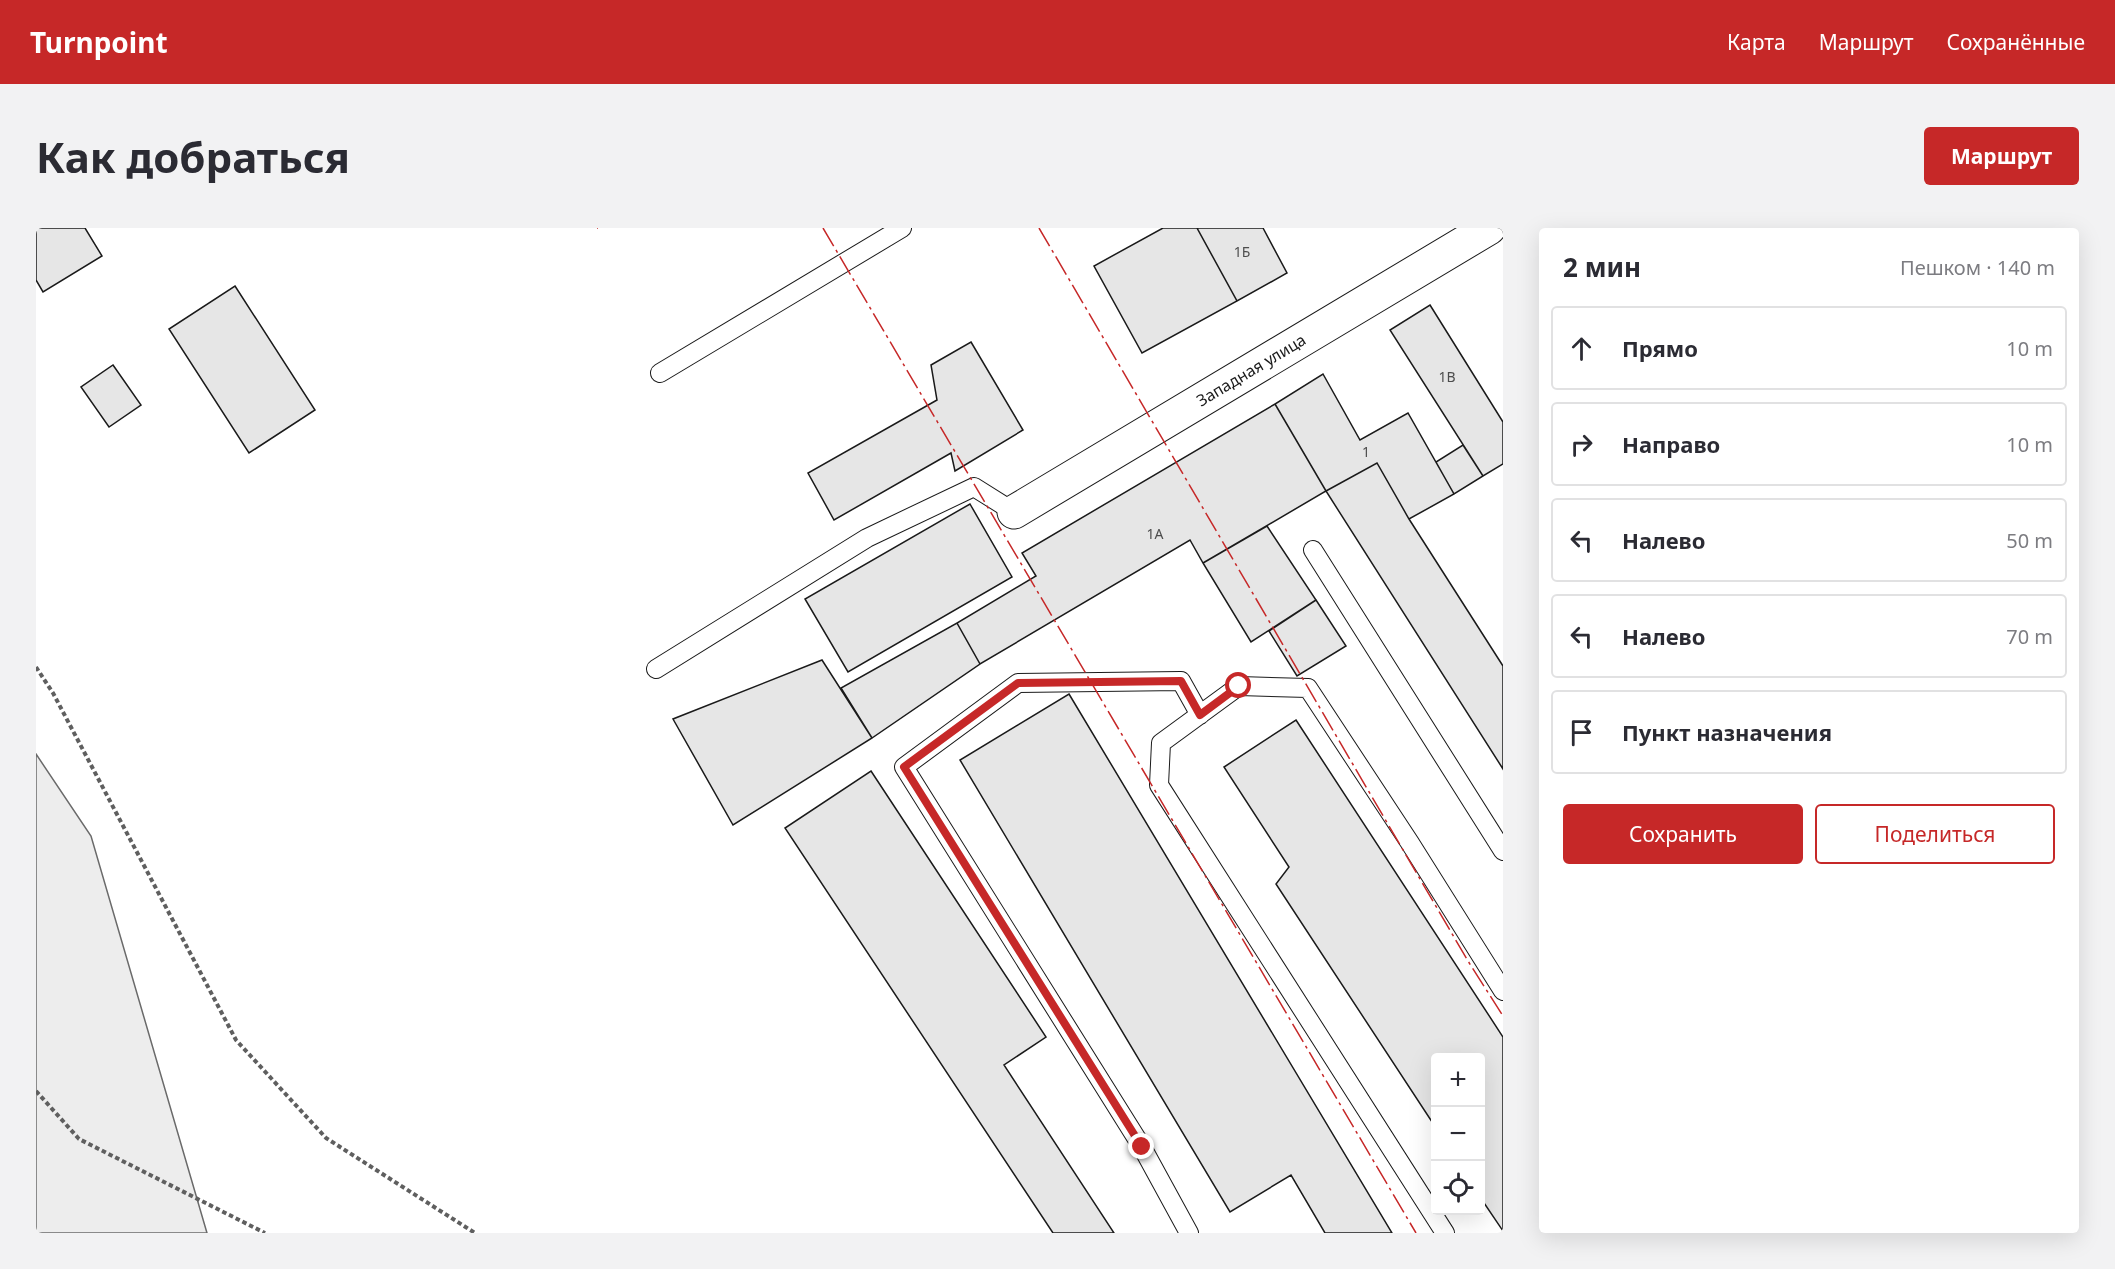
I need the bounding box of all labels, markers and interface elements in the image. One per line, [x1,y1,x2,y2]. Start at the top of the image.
text: Turnpoint [30,23,168,61]
text: Карта [1727,28,1786,56]
text: Маршрут [1819,28,1914,56]
text: Сохранённые [1947,28,2085,56]
button: Маршрут [1924,127,2079,185]
text: Как добраться [36,128,350,185]
house number: 1Б [1234,242,1250,261]
text: 2 мин [1563,249,1641,285]
text: Пешком · 140 m [1900,254,2055,281]
street label: Западная улица [1192,329,1310,411]
icon: ahead [1565,332,1598,365]
text: Прямо [1622,333,1698,363]
text: 10 m [2006,335,2053,362]
house number: 1В [1438,367,1456,386]
icon: right [1565,428,1598,461]
text: Направо [1622,429,1720,459]
text: 10 m [2006,431,2053,458]
house number: 1 [1362,442,1370,461]
house number: 1А [1147,524,1164,543]
icon: left [1565,524,1598,557]
text: Налево [1622,525,1705,555]
text: 50 m [2006,527,2053,554]
icon: left [1565,620,1598,653]
text: Налево [1622,621,1705,651]
text: 70 m [2006,623,2053,650]
route start [1225,672,1251,698]
icon: arrive [1565,716,1598,749]
text: Пункт назначения [1622,717,1832,747]
button: Сохранить [1563,804,1803,864]
button: Поделиться [1815,804,2055,864]
map controls [1431,1053,1485,1215]
button: + [1431,1053,1485,1107]
button: − [1431,1107,1485,1161]
route end [1128,1133,1154,1159]
button: locate [1431,1161,1485,1215]

